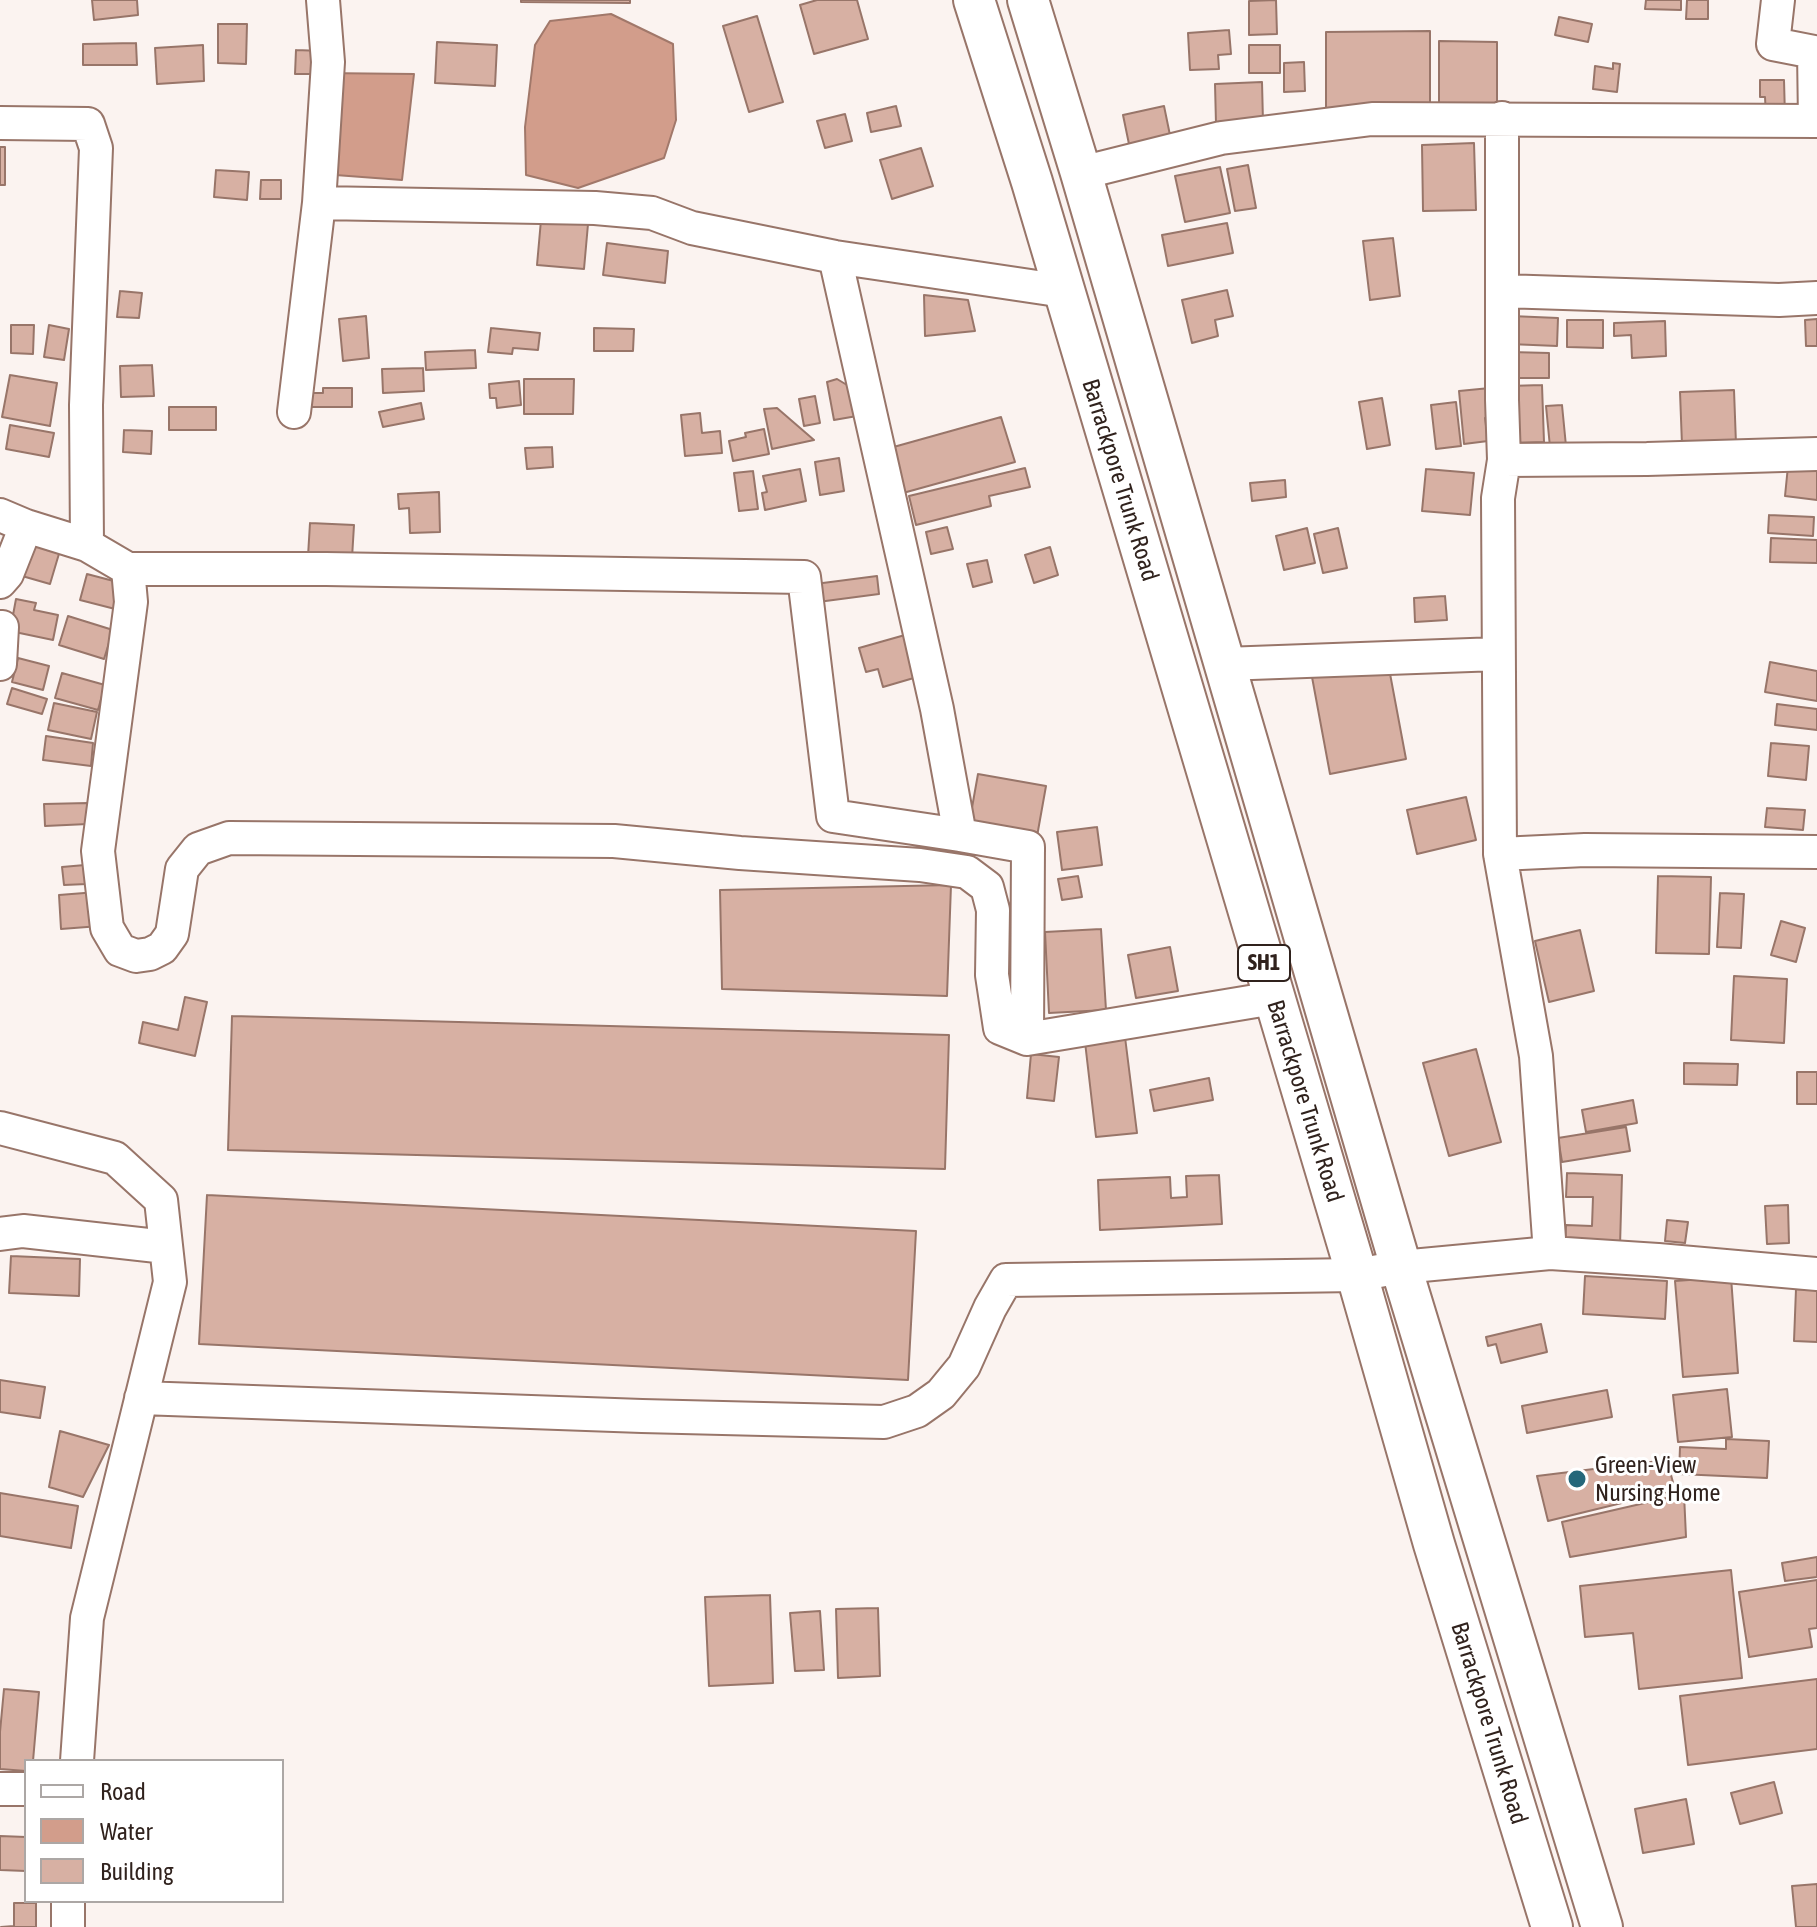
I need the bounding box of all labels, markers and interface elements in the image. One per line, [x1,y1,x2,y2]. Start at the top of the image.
street label: Barrackpore Trunk Road [1076,375,1164,585]
road number: SH1 [1238,945,1290,981]
street label: Barrackpore Trunk Road [1261,996,1349,1206]
place label: Green-View Nursing Home [1595,1451,1720,1507]
marker: Green-View Nursing Home [1566,1468,1588,1490]
street label: Barrackpore Trunk Road [1445,1618,1533,1828]
legend [24,1759,284,1903]
text: Road [100,1778,146,1805]
text: Water [100,1818,153,1845]
text: Building [100,1858,173,1885]

